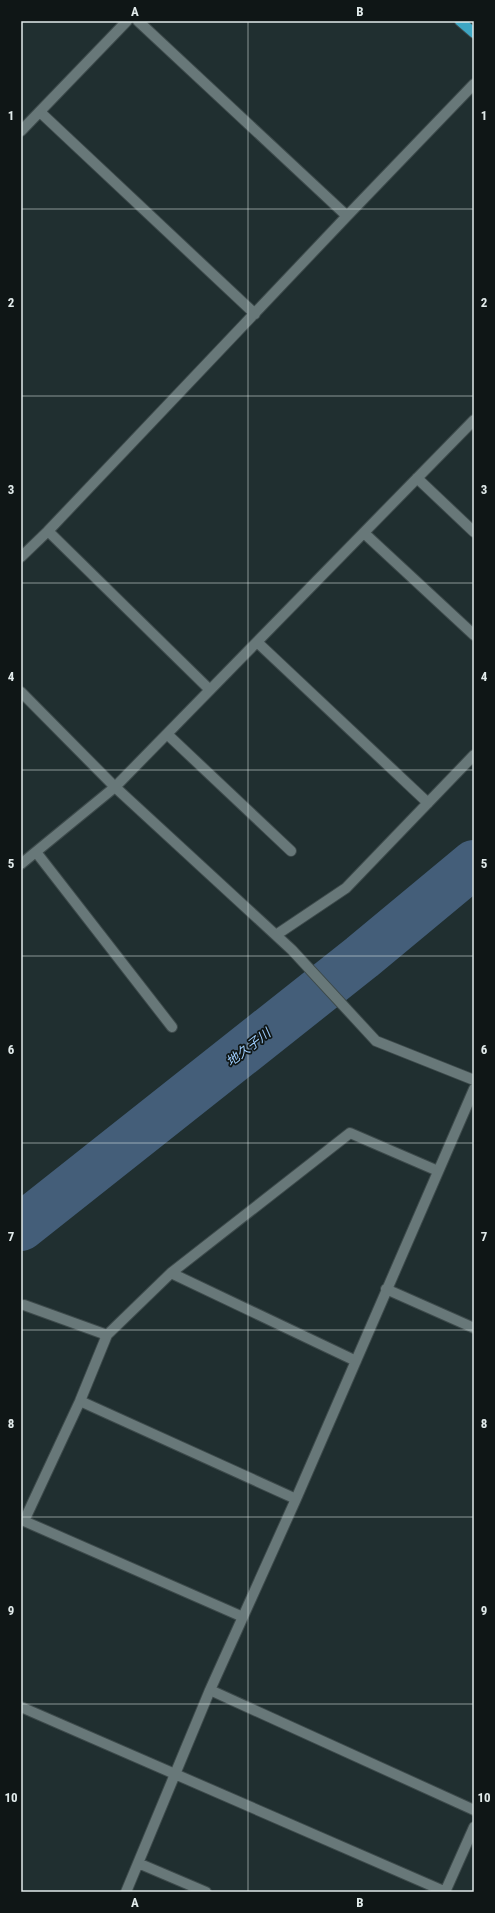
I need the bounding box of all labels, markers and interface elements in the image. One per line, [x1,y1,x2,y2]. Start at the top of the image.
text: A [131,4,139,19]
text: B [356,4,364,19]
text: 1 [8,108,14,123]
text: 1 [481,108,487,123]
text: 2 [8,295,15,310]
text: 2 [481,295,488,310]
text: 3 [8,482,14,497]
text: 3 [481,482,487,497]
text: 4 [8,669,15,684]
text: 4 [481,669,488,684]
text: 5 [8,856,15,871]
text: 5 [481,856,488,871]
water label: 地久子川 [223,1024,275,1069]
text: 6 [8,1042,15,1057]
text: 6 [481,1042,488,1057]
text: 7 [8,1229,15,1244]
text: 7 [481,1229,488,1244]
text: 8 [8,1416,14,1431]
text: 8 [481,1416,487,1431]
text: 9 [8,1603,14,1618]
text: 9 [481,1603,487,1618]
text: 10 [4,1790,18,1805]
text: 10 [477,1790,491,1805]
text: A [131,1895,139,1910]
text: B [356,1895,364,1910]

